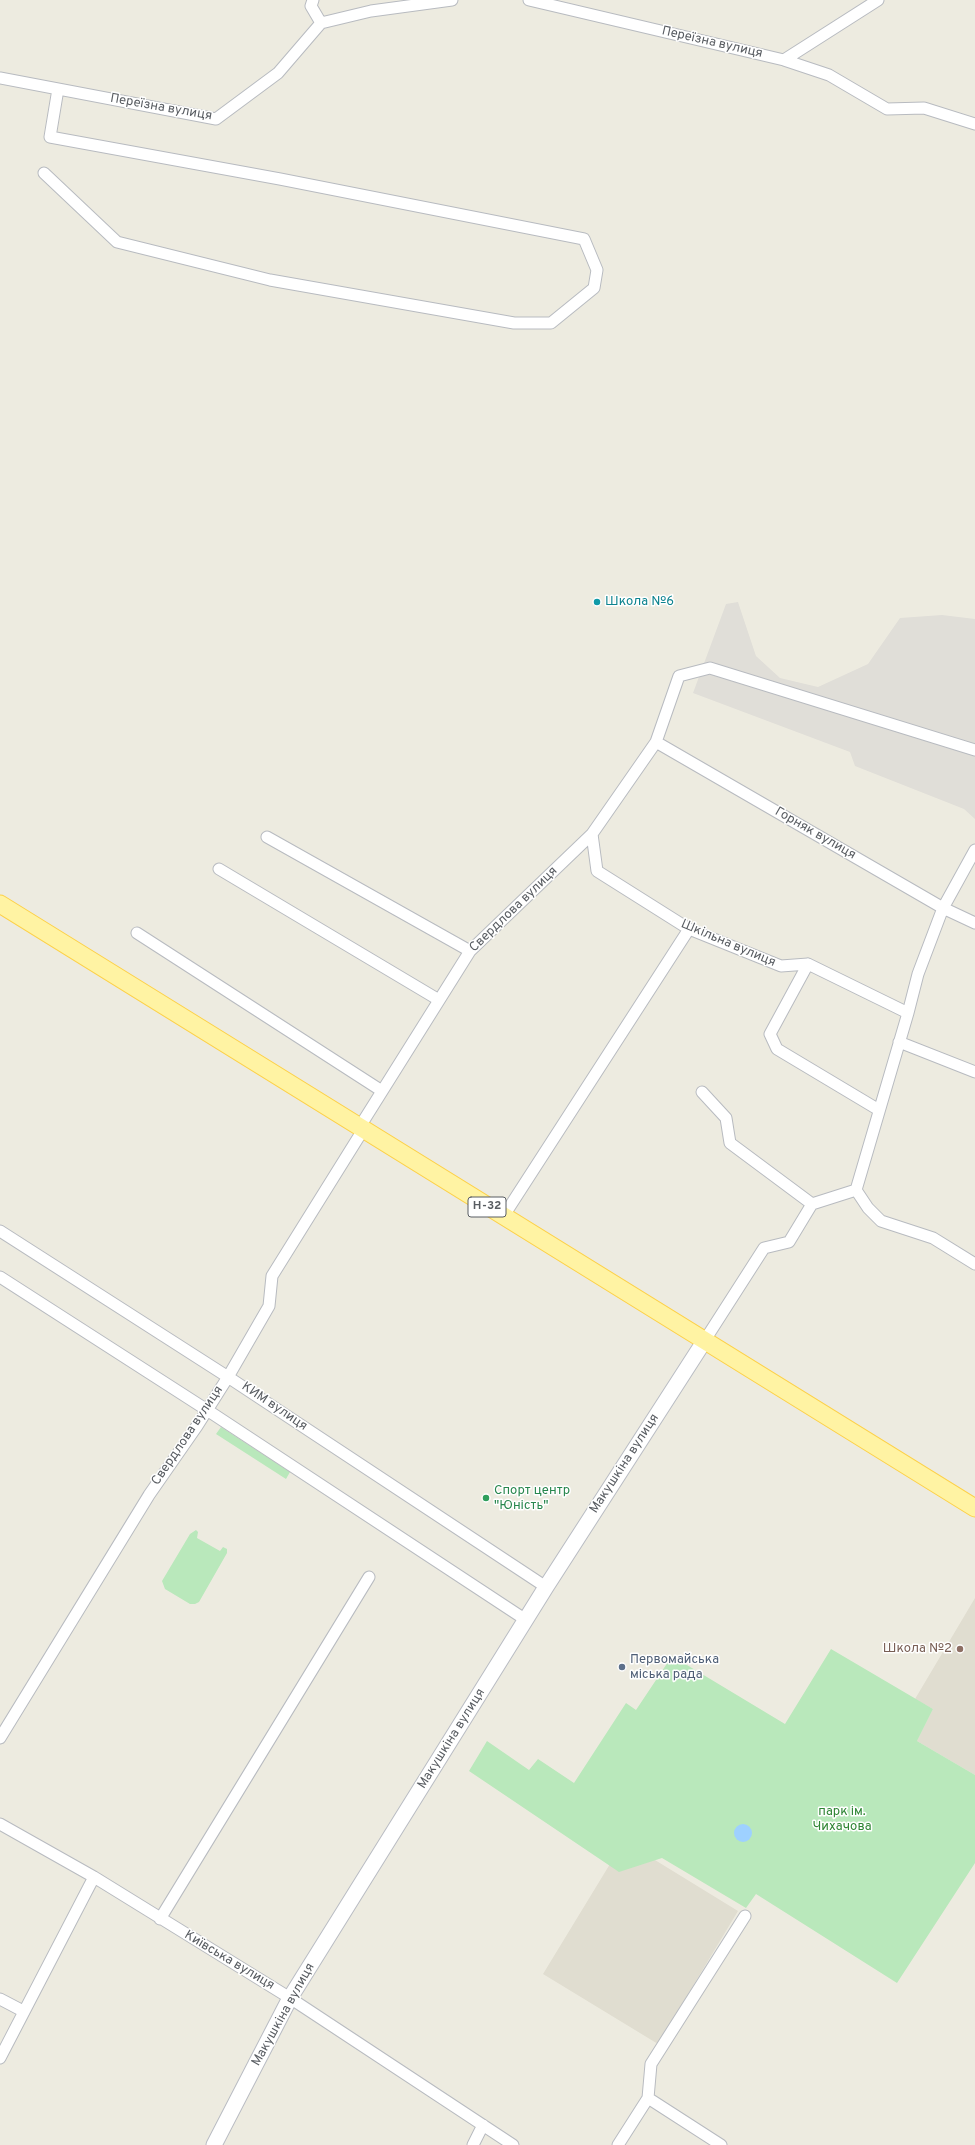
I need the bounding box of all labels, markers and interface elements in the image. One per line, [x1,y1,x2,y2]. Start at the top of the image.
street label: Переїзна вулиця [660,24,764,62]
street label: Переїзна вулиця [109,91,213,125]
place label: Школа №6 [605,594,674,610]
marker: Школа №6 [592,597,602,607]
street label: Горняк вулиця [772,804,858,864]
street label: Свердлова вулиця [467,864,561,956]
street label: Шкільна вулиця [678,917,778,971]
road number: Н-32 [468,1197,506,1217]
street label: КИМ вулиця [238,1379,310,1435]
street label: Свердлова вулиця [149,1383,227,1489]
street label: Макушкіна вулиця [587,1411,663,1517]
place label: Спорт центр "Юність" [494,1483,570,1514]
marker: Спорт центр "Юність" [481,1493,491,1503]
place label: Школа №2 [883,1641,952,1657]
marker: Школа №2 [955,1644,965,1654]
place label: Первомайська міська рада [630,1652,719,1683]
marker: Первомайська міська рада [617,1662,627,1672]
street label: Макушкіна вулиця [415,1686,489,1792]
park label: парк ім. Чихачова [812,1804,872,1835]
street label: Київська вулиця [181,1928,277,1994]
street label: Макушкіна вулиця [249,1961,319,2069]

